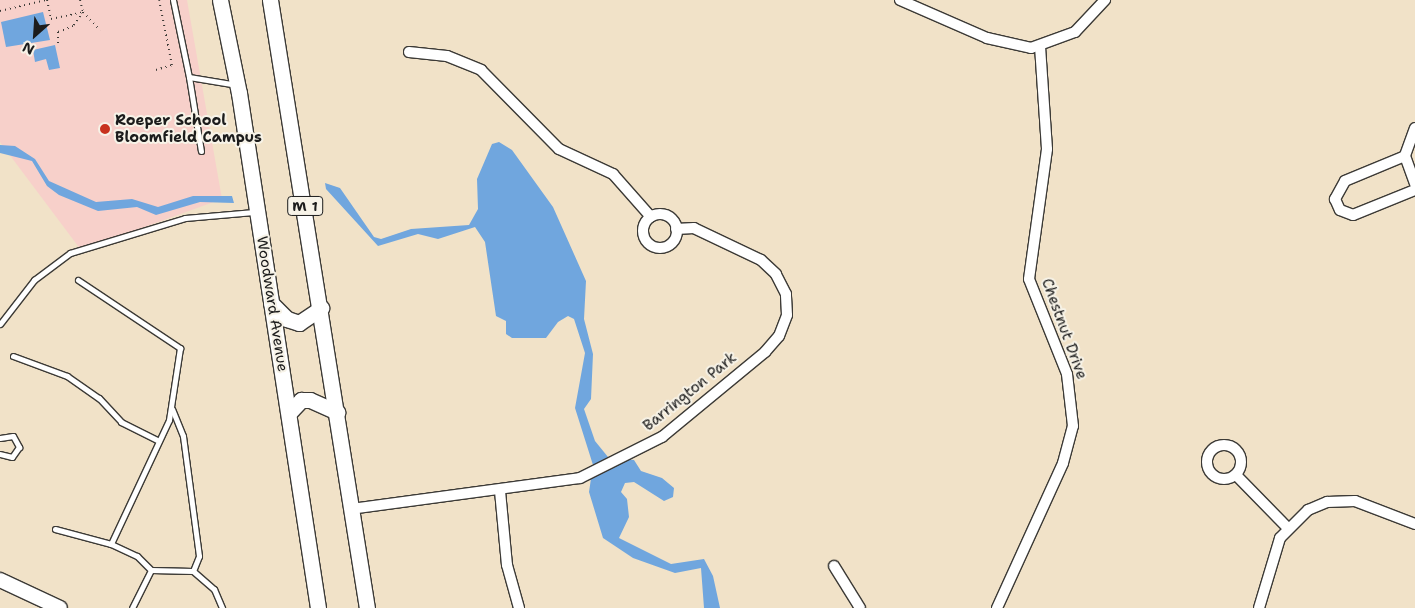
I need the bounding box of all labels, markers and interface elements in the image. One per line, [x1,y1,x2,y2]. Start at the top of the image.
north arrow [10,10,60,60]
text: N [19,38,37,59]
place label: Roeper School Bloomfield Campus [115,111,262,146]
marker: Roeper School Bloomfield Campus [99,123,111,135]
road number: M 1 [286,195,324,218]
street label: Woodward Avenue [252,235,292,373]
street label: Chestnut Drive [1037,276,1091,382]
street label: Barrington Park [640,349,740,435]

